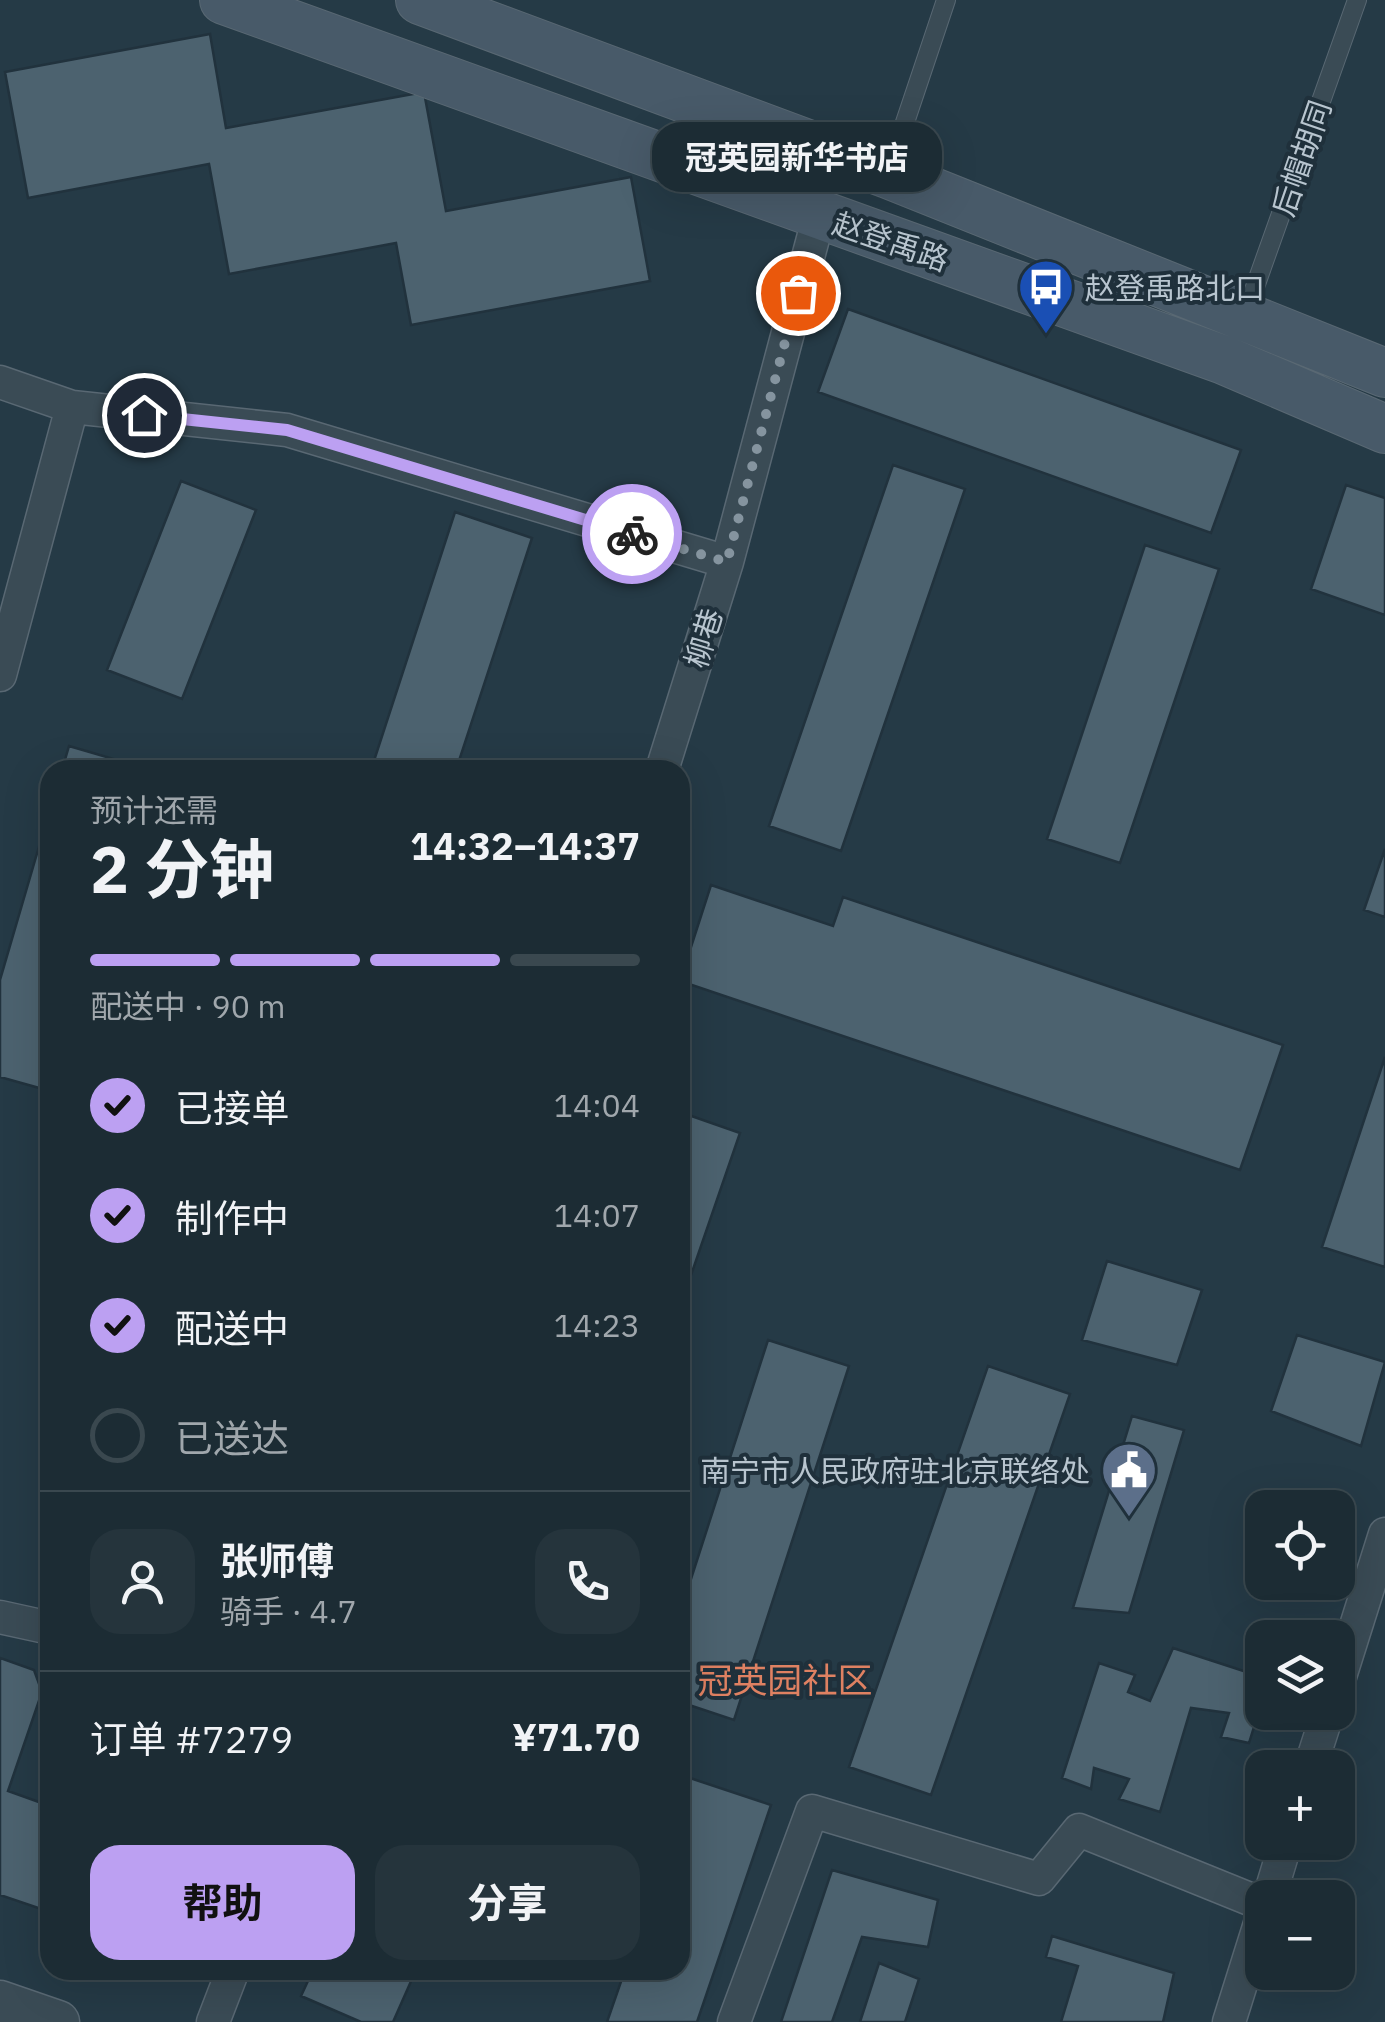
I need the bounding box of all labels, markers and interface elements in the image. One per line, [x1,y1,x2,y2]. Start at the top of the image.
street label: 后帽胡同 [1263,95,1339,221]
callout: 冠英园新华书店 [653,123,943,193]
text: 冠英园新华书店 [685,136,909,178]
street label: 赵登禹路 [828,203,954,279]
pin [756,251,841,336]
bus stop icon: 赵登禹路北口 [1016,257,1076,336]
icon: bag [771,266,826,321]
place label: 赵登禹路北口 [1085,268,1265,307]
pin [102,373,187,458]
icon: home [117,388,172,443]
courier [582,484,682,584]
icon: bike [605,507,660,562]
street label: 柳巷 [676,604,730,672]
text: 预计还需 [90,789,218,831]
text: 14:32–14:37 [410,821,640,870]
text: 2 分钟 [90,826,274,911]
text: 配送中 · 90 m [90,985,285,1027]
icon: check [90,1078,145,1133]
text: 已接单 [175,1083,289,1132]
text: 14:04 [554,1084,640,1126]
icon: check [90,1188,145,1243]
text: 制作中 [175,1193,289,1242]
text: 14:07 [554,1194,640,1236]
icon: check [90,1298,145,1353]
text: 配送中 [175,1303,289,1352]
text: 14:23 [554,1304,640,1346]
text: 已送达 [175,1413,289,1462]
public building icon: 南宁市人民政府驻北京联络处 [1099,1440,1159,1519]
place label: 南宁市人民政府驻北京联络处 [700,1451,1090,1490]
map controls [1245,1490,1355,1990]
button: locate [1245,1490,1355,1600]
button: person [90,1529,195,1634]
button: phone [535,1529,640,1634]
text: 张师傅 [220,1536,334,1585]
text: 骑手 · 4.7 [220,1590,357,1632]
button: layers [1245,1620,1355,1730]
district label: 冠英园社区 [697,1657,873,1703]
text: ¥71.70 [512,1712,640,1761]
text: 订单 #7279 [90,1714,293,1763]
button: + [1245,1750,1355,1860]
button: 帮助 [90,1845,355,1960]
button: 分享 [375,1845,640,1960]
button: − [1245,1880,1355,1990]

